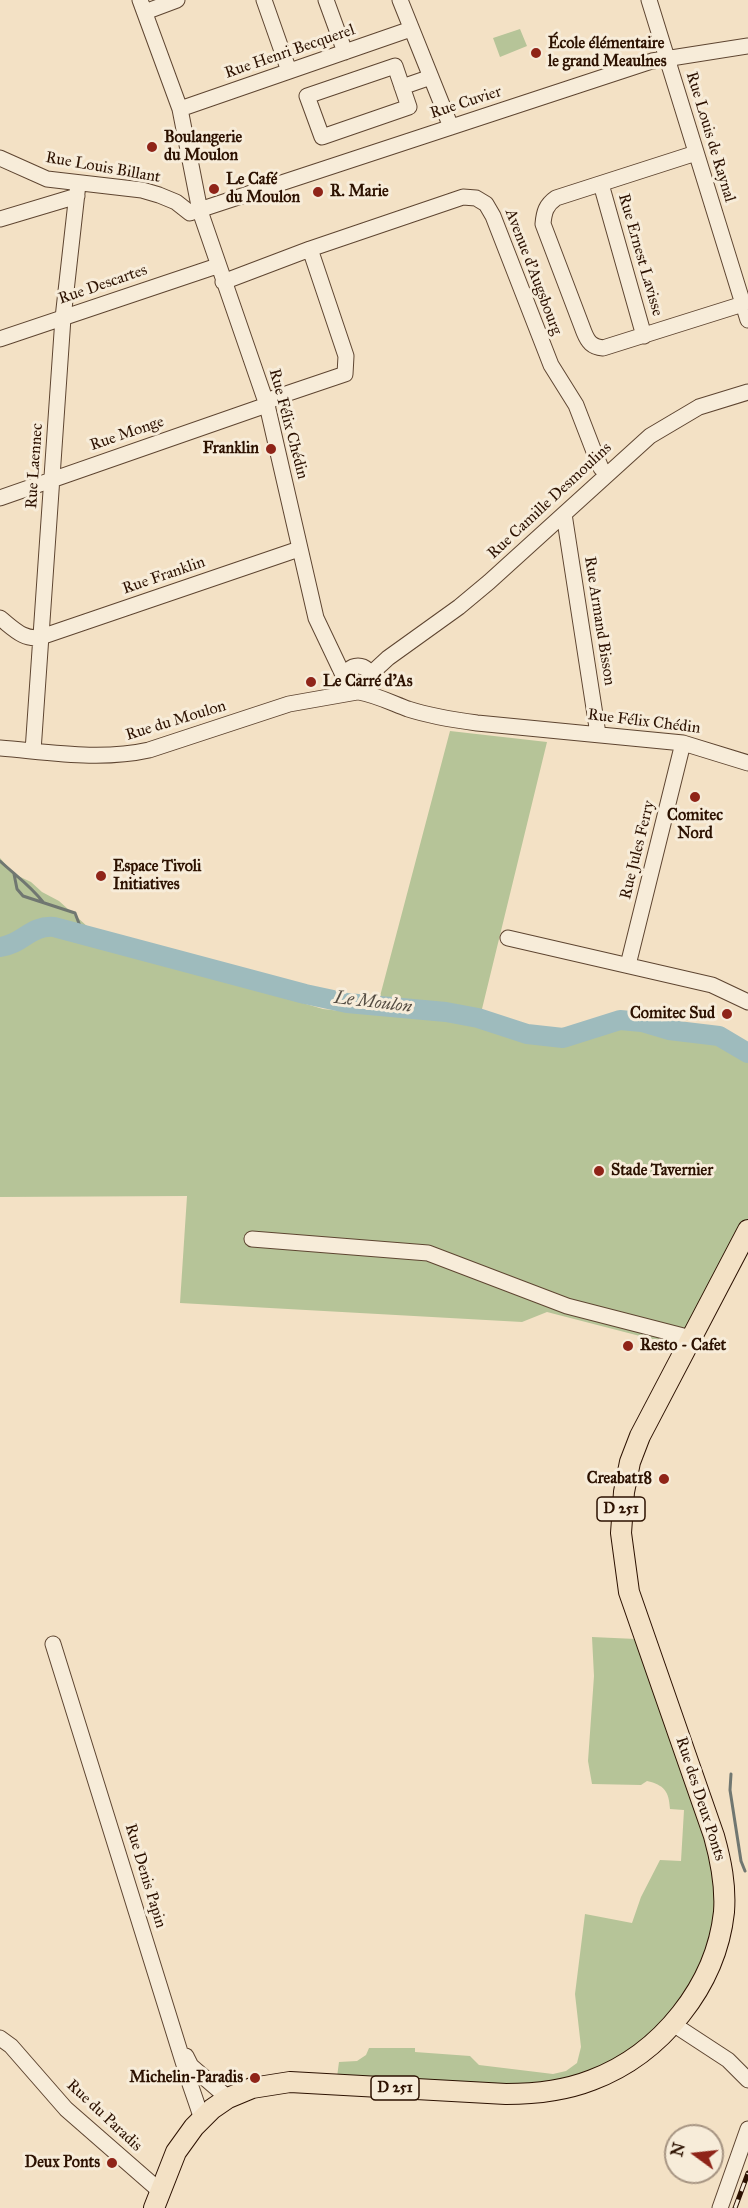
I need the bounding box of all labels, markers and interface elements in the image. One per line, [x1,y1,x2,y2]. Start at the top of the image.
street label: Rue Henri Becquerel [222,21,358,83]
place label: École élémentaire le grand Meaulnes [548,34,666,72]
marker: École élémentaire le grand Meaulnes [529,46,543,60]
street label: Rue Louis de Raynal [681,70,739,204]
street label: Rue Cuvier [428,82,504,124]
place label: Boulangerie du Moulon [164,128,242,166]
marker: Boulangerie du Moulon [145,140,159,154]
street label: Rue Louis Billant [44,148,162,188]
place label: Le Café du Moulon [226,170,300,208]
marker: Le Café du Moulon [207,182,221,196]
place label: R. Marie [330,182,389,202]
marker: R. Marie [311,185,325,199]
street label: Rue Ernest Lavisse [613,192,667,318]
street label: Avenue d'Augsbourg [500,206,566,338]
street label: Rue Descartes [56,261,150,309]
street label: Rue Félix Chédin [264,367,312,481]
street label: Rue Monge [87,412,167,456]
street label: Rue Laennec [22,423,48,509]
place label: Franklin [203,439,259,459]
street label: Rue Camille Desmoulins [484,439,616,563]
marker: Franklin [264,442,278,456]
street label: Rue Franklin [120,553,208,599]
street label: Rue Armand Bisson [579,555,619,687]
place label: Le Carré d'As [323,672,413,692]
marker: Le Carré d'As [304,675,318,689]
street label: Rue du Moulon [124,697,228,745]
street label: Rue Félix Chédin [587,706,701,738]
marker: Comitec Nord [688,790,702,804]
street label: Rue Jules Ferry [616,799,660,901]
place label: Comitec Nord [667,806,723,844]
place label: Espace Tivoli Initiatives [113,857,202,895]
marker: Espace Tivoli Initiatives [94,869,108,883]
water label: Le Moulon [333,988,413,1018]
place label: Comitec Sud [630,1004,715,1024]
marker: Comitec Sud [720,1007,734,1021]
place label: Stade Tavernier [611,1161,713,1181]
marker: Stade Tavernier [592,1164,606,1178]
place label: Resto - Cafet [640,1336,726,1356]
marker: Resto - Cafet [621,1339,635,1353]
place label: Creabat18 [587,1469,652,1489]
marker: Creabat18 [657,1472,671,1486]
road number: D 251 [597,1497,645,1521]
street label: Rue des Deux Ponts [671,1735,729,1863]
street label: Rue Denis Papin [120,1822,170,1930]
place label: Michelin-Paradis [129,2068,243,2088]
marker: Michelin-Paradis [248,2071,262,2085]
street label: Rue du Paradis [62,2076,146,2156]
road number: D 251 [371,2076,419,2100]
north arrow [664,2124,724,2184]
text: N [667,2141,689,2159]
place label: Deux Ponts [25,2153,100,2173]
marker: Deux Ponts [105,2156,119,2170]

